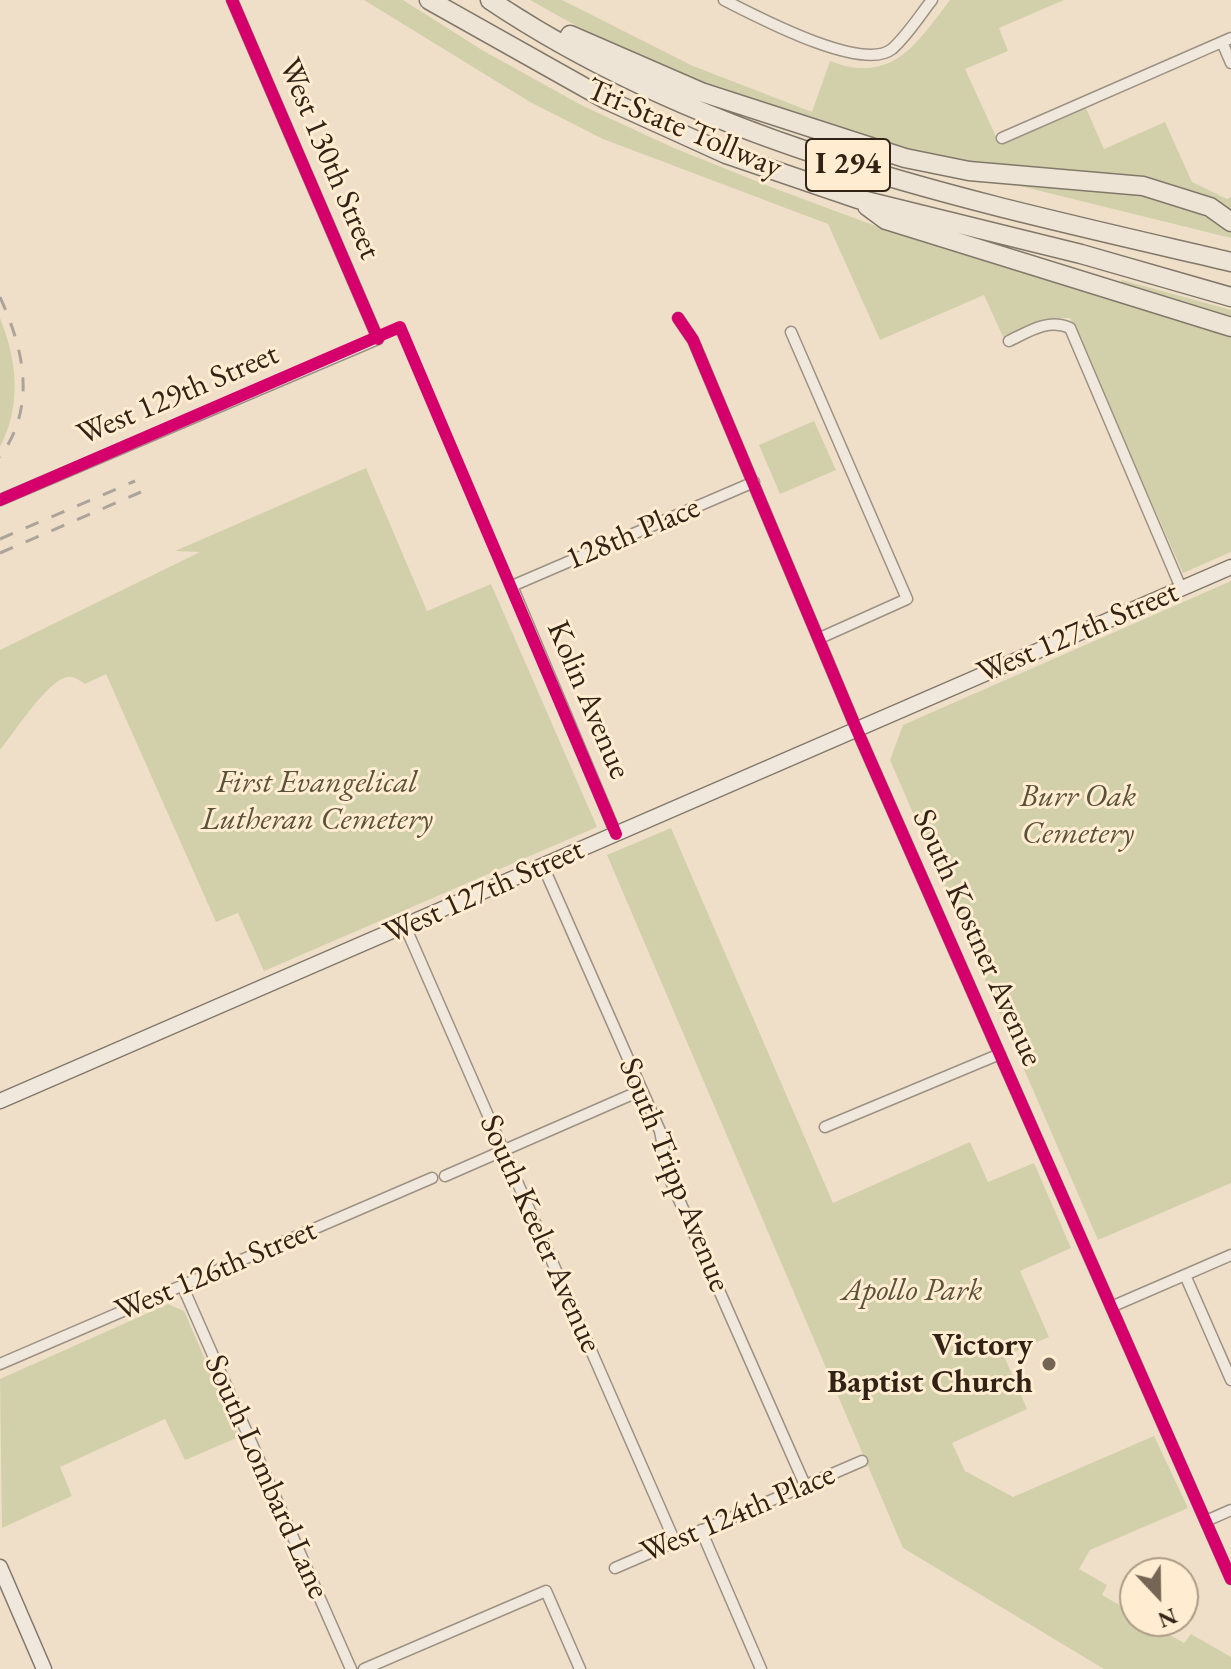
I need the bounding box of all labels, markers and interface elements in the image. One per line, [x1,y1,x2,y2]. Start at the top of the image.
street label: West 130th Street [269,53,389,265]
street label: Tri-State Tollway [580,71,788,187]
road number: I 294 [806,139,890,191]
street label: West 129th Street [72,335,284,455]
street label: 128th Place [560,489,706,579]
street label: West 127th Street [972,573,1184,693]
street label: Kolin Avenue [538,615,638,785]
park label: First Evangelical Lutheran Cemetery [201,764,433,839]
park label: Burr Oak Cemetery [1020,778,1136,853]
street label: South Kostner Avenue [903,804,1051,1072]
street label: West 127th Street [378,831,590,953]
street label: South Tripp Avenue [610,1052,738,1298]
street label: South Keeler Avenue [470,1109,610,1359]
street label: West 126th Street [110,1211,322,1331]
park label: Apollo Park [842,1272,982,1310]
place label: Victory Baptist Church [827,1327,1033,1402]
street label: South Lombard Lane [195,1349,337,1605]
marker: Victory Baptist Church [1040,1355,1058,1373]
street label: West 124th Place [635,1456,841,1572]
north arrow [1119,1557,1199,1637]
text: N [1154,1601,1181,1635]

